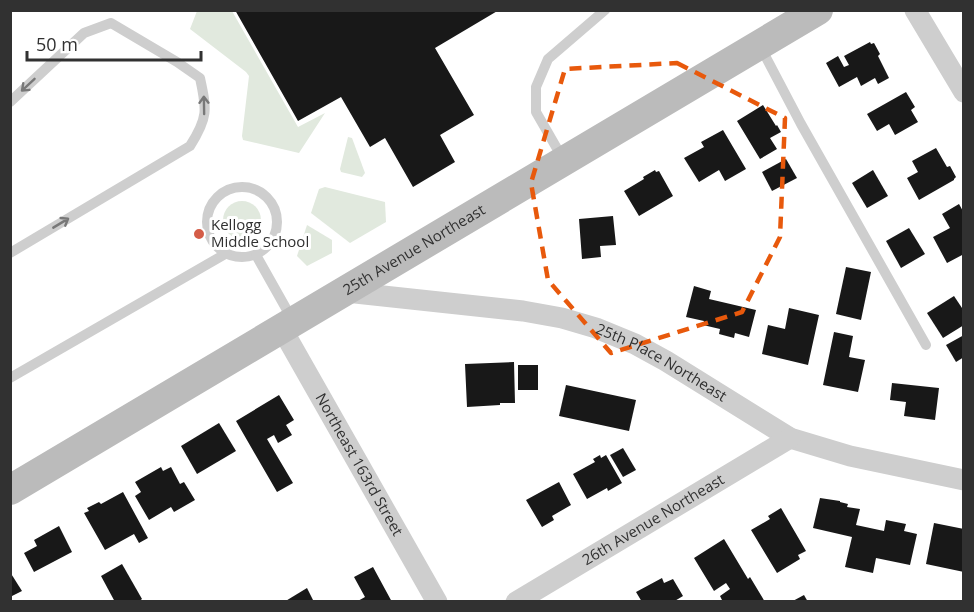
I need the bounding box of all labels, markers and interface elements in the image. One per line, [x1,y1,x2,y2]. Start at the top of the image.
scale bar [27,24,201,62]
text: 50 m [36,32,78,56]
one-way arrow [21,78,36,93]
one-way arrow [198,96,209,115]
street label: 25th Avenue Northeast [339,199,488,299]
place label: Kellogg Middle School [211,214,309,251]
one-way arrow [52,216,69,228]
marker: Kellogg Middle School [192,227,206,241]
street label: 25th Place Northeast [593,318,731,405]
street label: Northeast 163rd Street [311,389,408,539]
street label: 26th Avenue Northeast [578,469,727,569]

